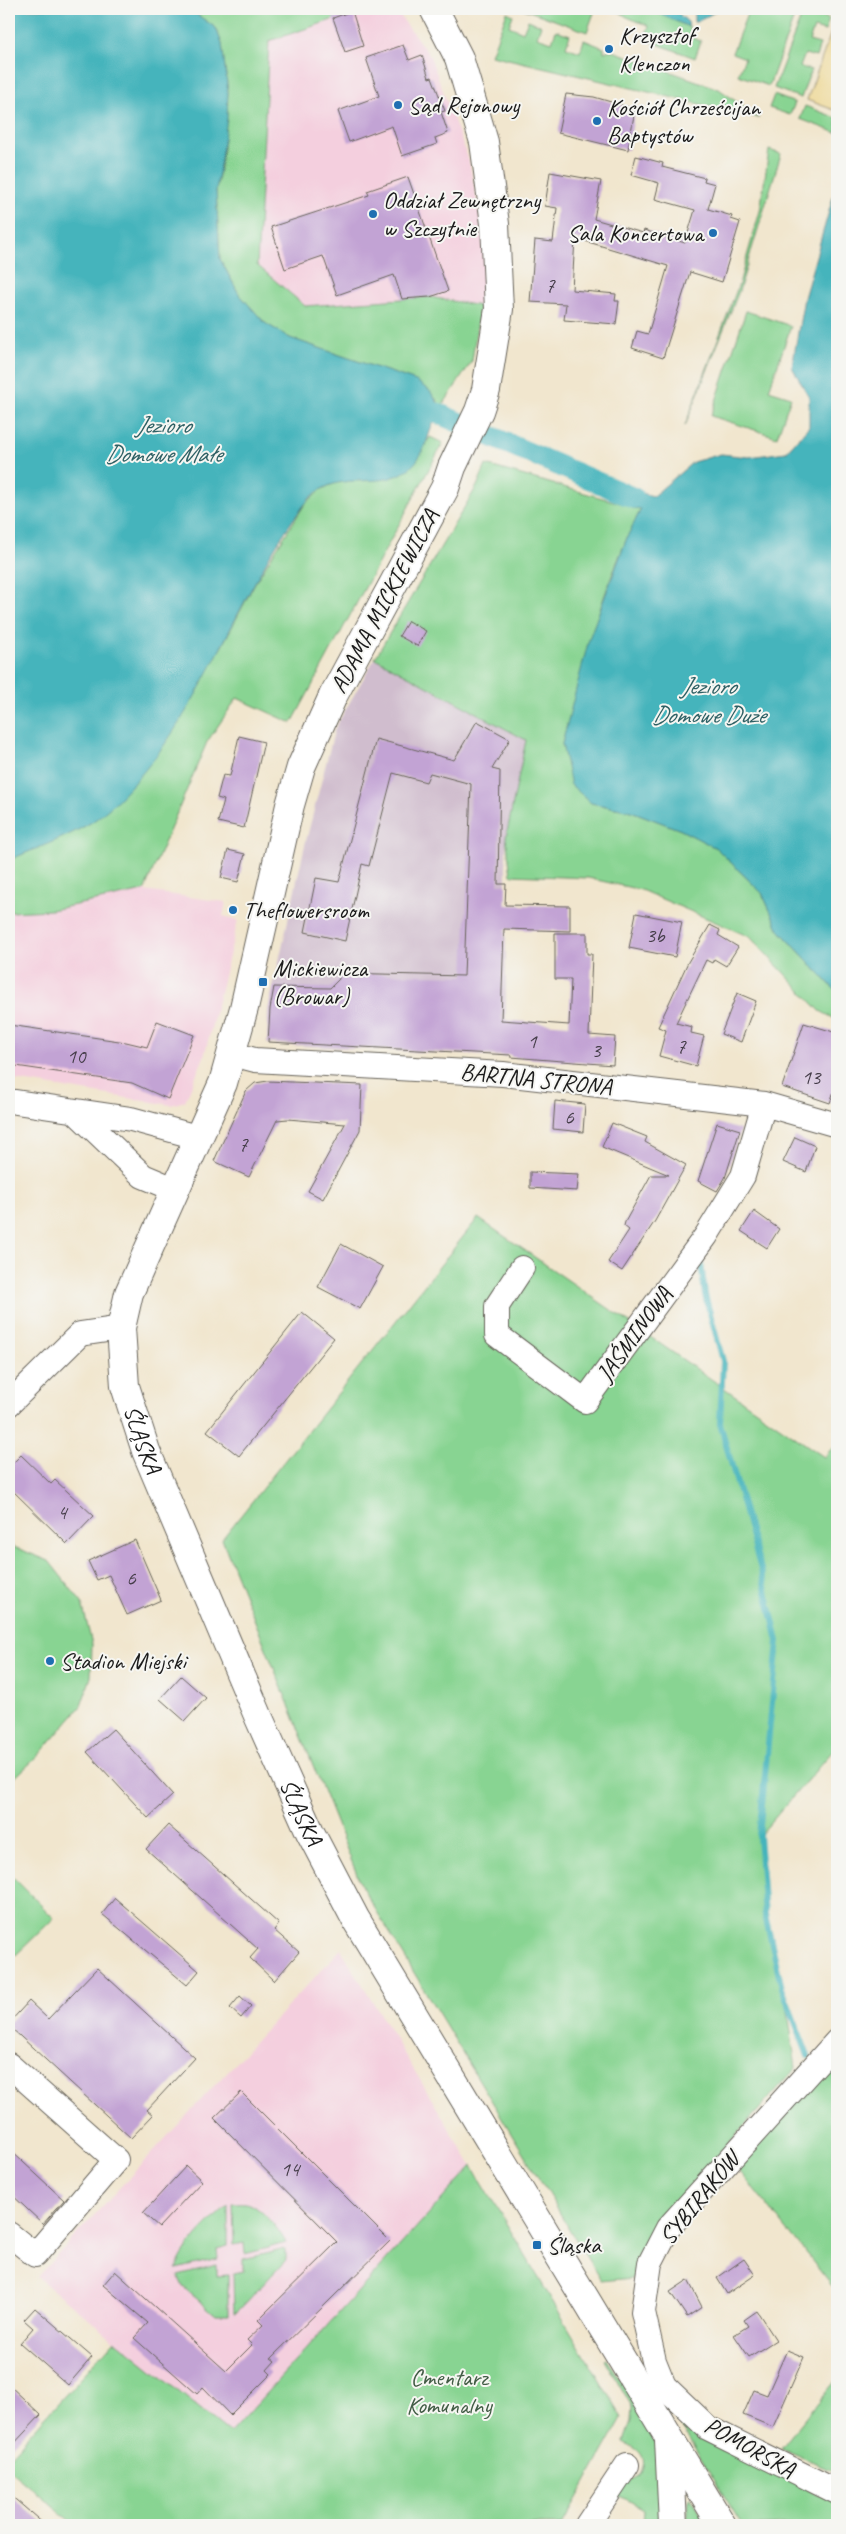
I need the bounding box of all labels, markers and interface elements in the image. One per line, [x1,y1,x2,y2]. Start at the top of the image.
place label: Krzysztof Klenczon [619,20,699,78]
marker: Krzysztof Klenczon [603,43,615,55]
place label: Sąd Rejonowy [408,90,521,120]
place label: Kościół Chrześcijan Baptystów [607,92,761,150]
marker: Sąd Rejonowy [392,99,404,111]
marker: Kościół Chrześcijan Baptystów [591,115,603,127]
place label: Oddział Zewnętrzny w Szczytnie [383,185,542,243]
marker: Oddział Zewnętrzny w Szczytnie [367,208,379,220]
place label: Sala Koncertowa [567,218,705,248]
marker: Sala Koncertowa [707,227,719,239]
house number: 7 [545,272,556,298]
water label: Jezioro Domowe Małe [105,409,225,470]
street label: ADAMA MICKIEWICZA [323,503,446,698]
water label: Jezioro Domowe Duże [651,670,768,731]
place label: Theflowersroom [243,895,370,925]
marker: Theflowersroom [227,904,239,916]
house number: 3b [646,922,666,948]
place label: Mickiewicza (Browar) [273,953,369,1011]
marker: Mickiewicza (Browar) [257,976,269,988]
house number: 1 [527,1028,538,1054]
house number: 7 [676,1033,687,1059]
house number: 3 [591,1037,602,1063]
house number: 10 [67,1043,87,1069]
street label: BARTNA STRONA [459,1056,614,1102]
house number: 13 [802,1064,822,1090]
house number: 6 [564,1104,574,1130]
house number: 7 [238,1131,249,1157]
street label: JAŚMINOWA [589,1280,679,1388]
street label: ŚLĄSKA [117,1402,169,1479]
house number: 4 [57,1499,69,1525]
house number: 6 [126,1565,136,1591]
place label: Stadion Miejski [60,1646,189,1676]
marker: Stadion Miejski [44,1655,56,1667]
street label: ŚLĄSKA [273,1774,330,1851]
street label: SYBIRAKÓW [652,2142,749,2251]
house number: 14 [281,2156,302,2182]
place label: Śląska [547,2230,602,2260]
marker: Śląska [531,2239,543,2251]
park label: Cmentarz Komunalny [406,2362,493,2420]
street label: POMORSKA [699,2410,802,2485]

